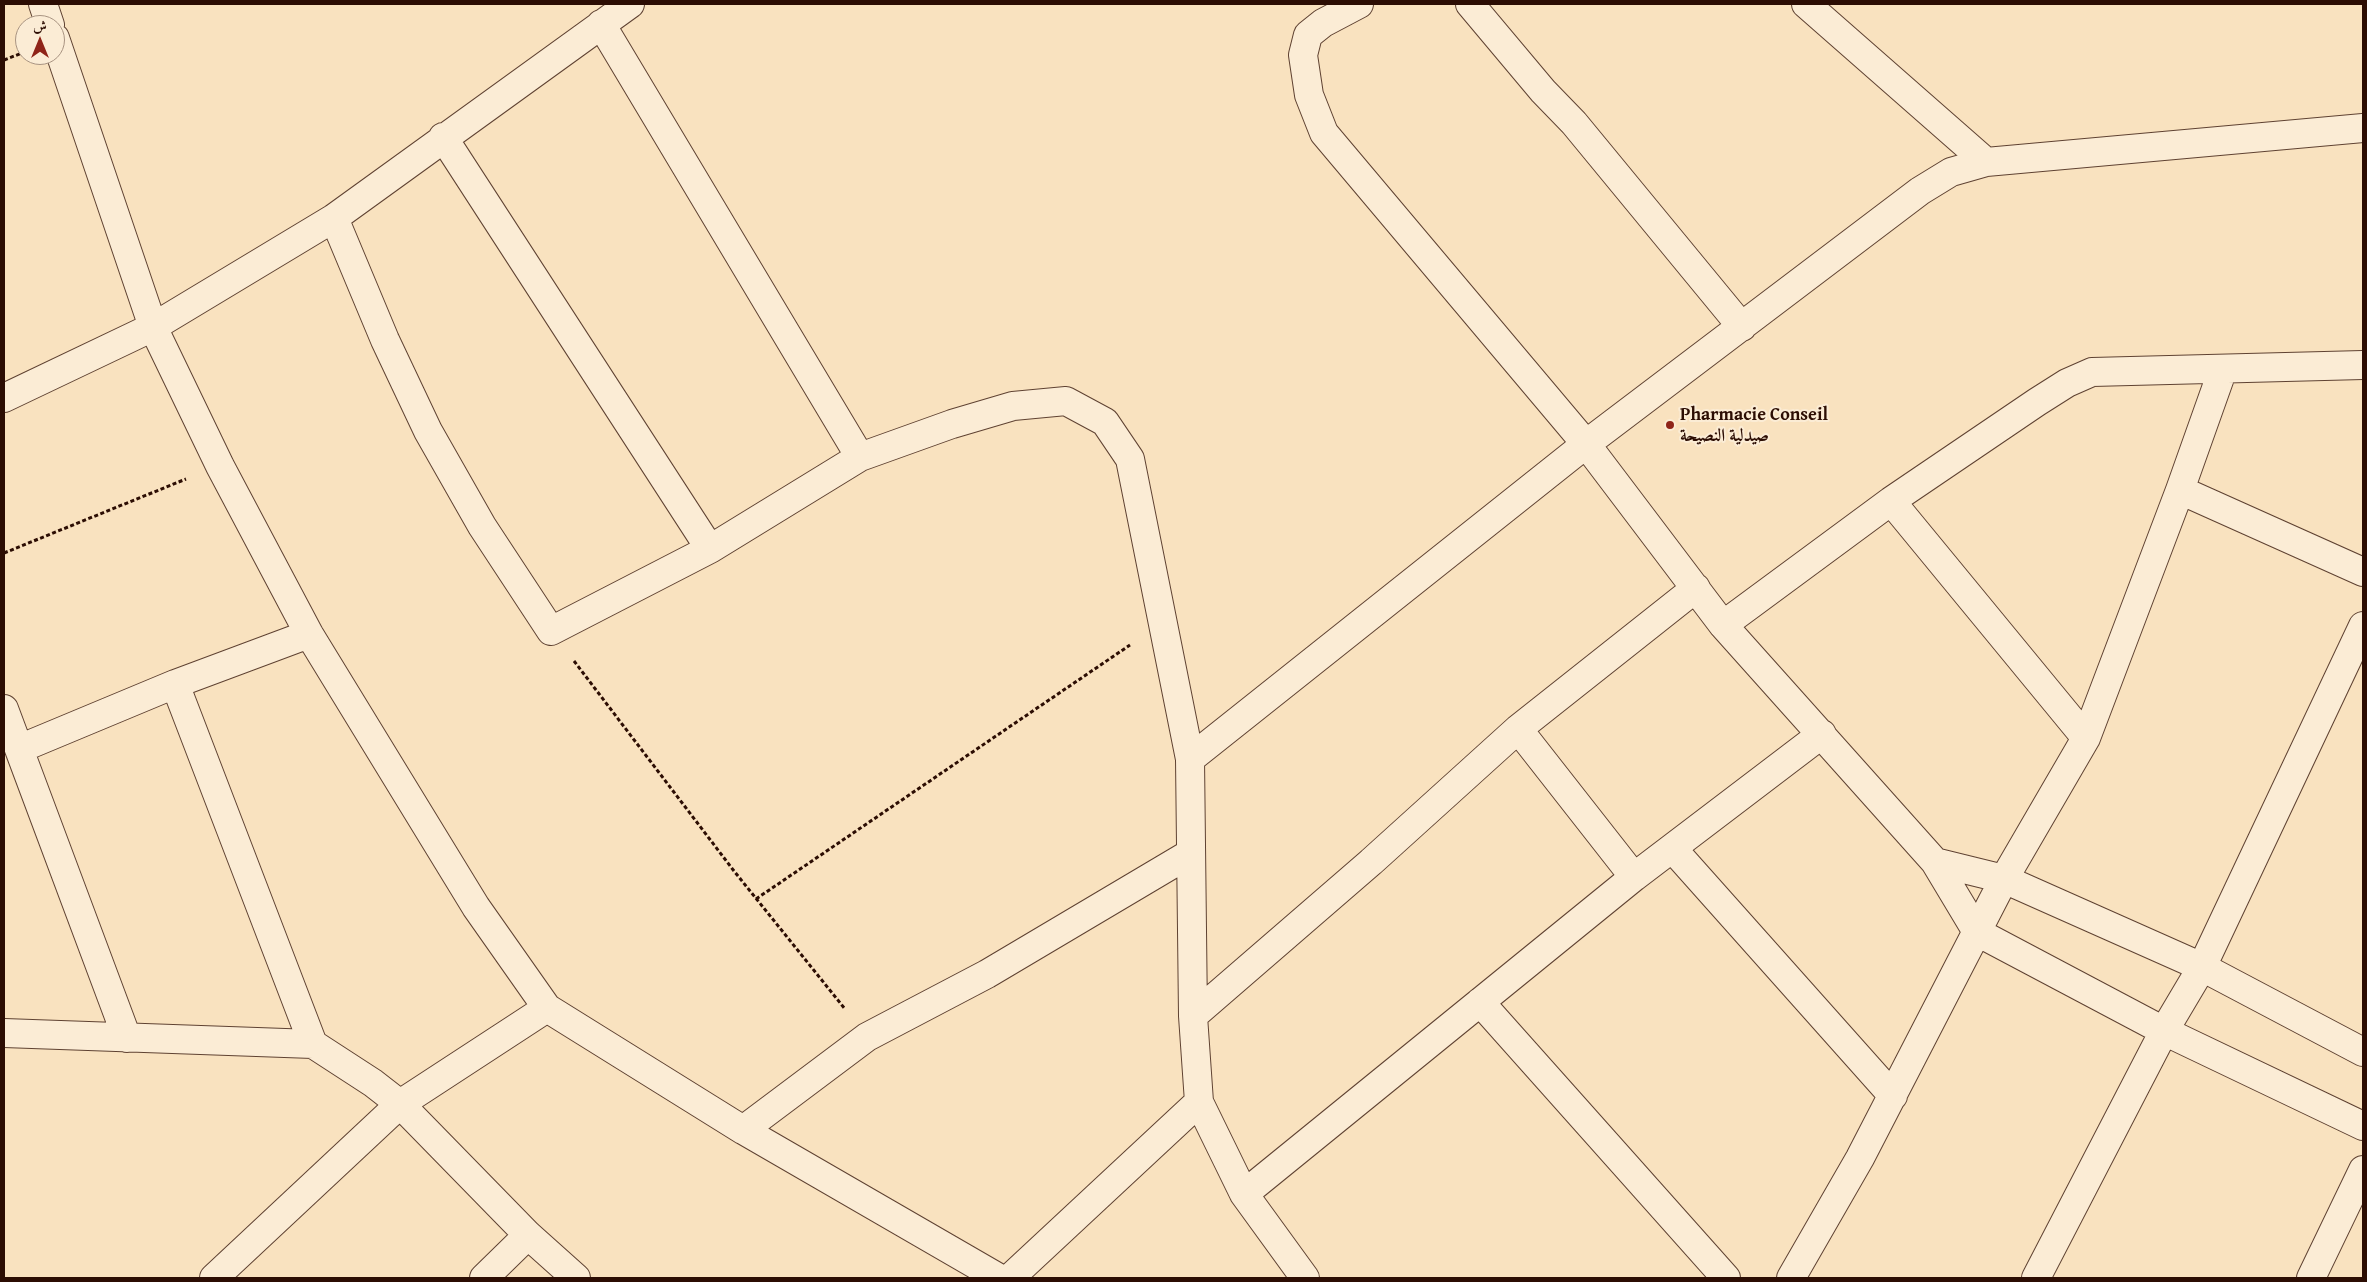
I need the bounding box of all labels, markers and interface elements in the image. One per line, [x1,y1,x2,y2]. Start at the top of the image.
north arrow [15,15,65,65]
text: ش [33,16,47,36]
place label: Pharmacie Conseil صيدلية النصيحة [1680,404,1828,446]
marker: Pharmacie Conseil صيدلية النصيحة [1664,419,1676,431]

